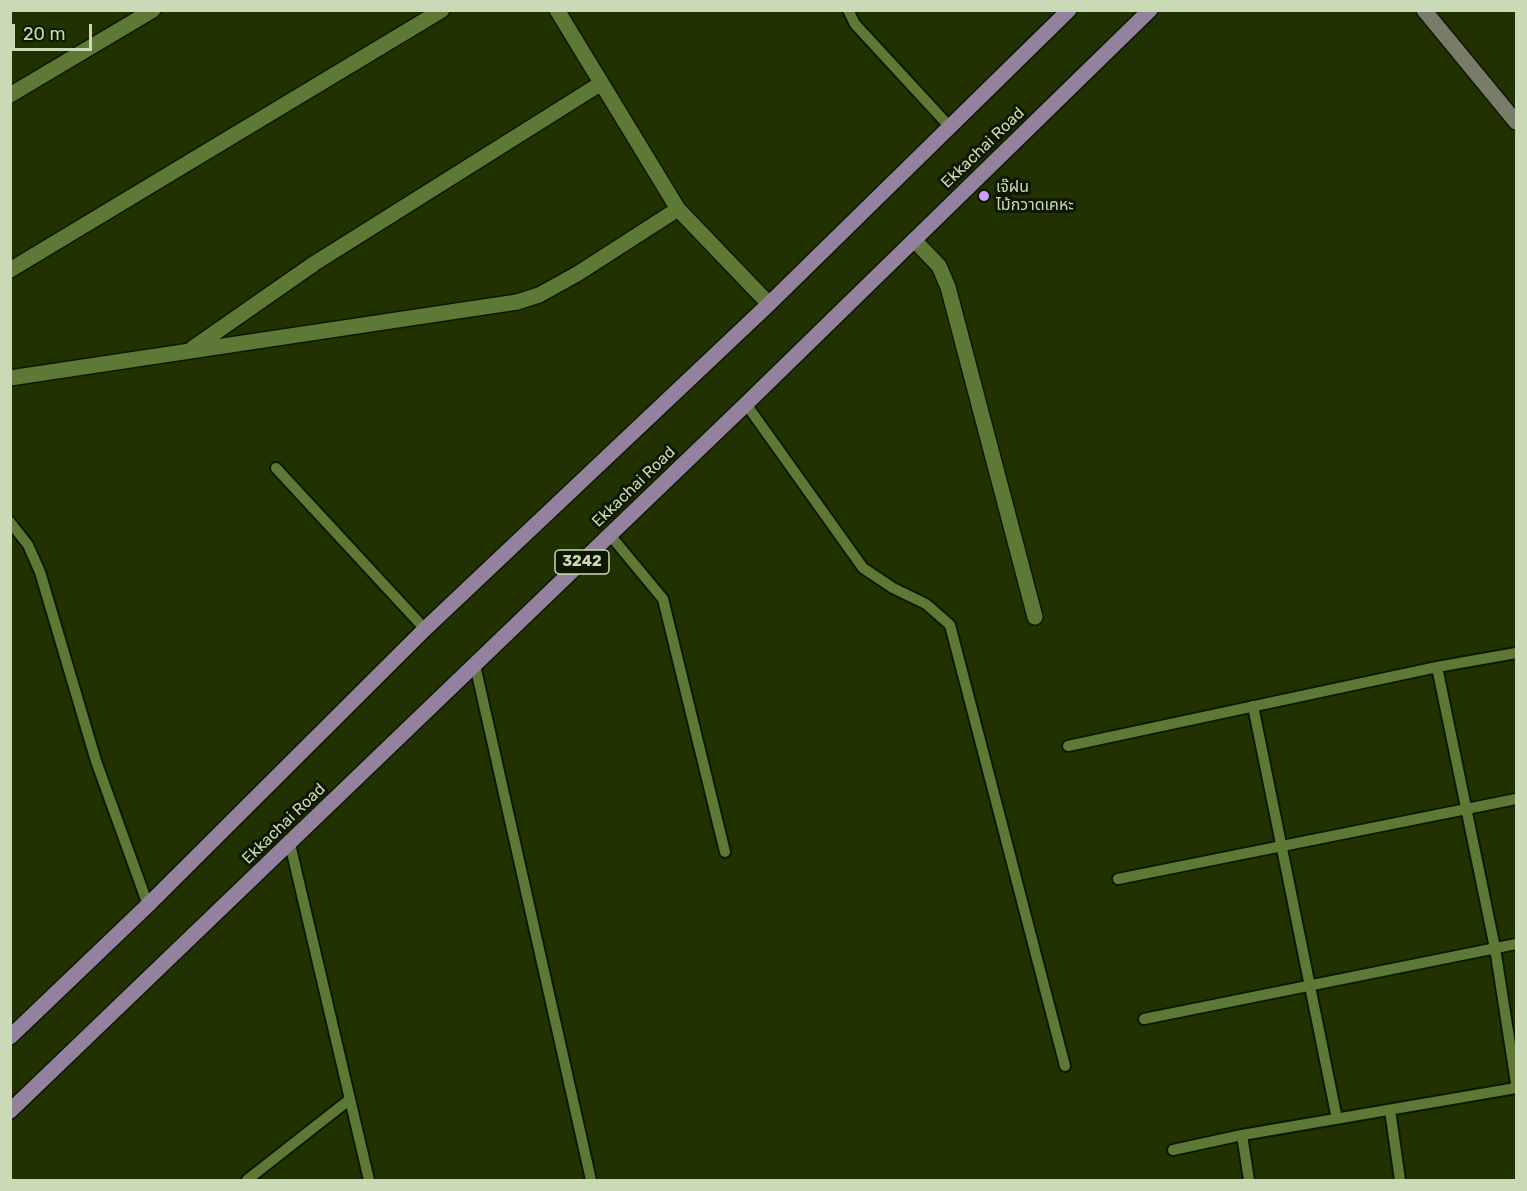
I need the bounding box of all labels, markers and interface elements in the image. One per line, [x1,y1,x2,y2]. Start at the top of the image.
scale bar [15,12,94,50]
text: 20 m [23,23,65,45]
street label: Ekkachai Road [937,104,1029,192]
place label: เจ๊ฝน ไม้กวาดเคหะ [996,177,1074,215]
marker: เจ๊ฝน ไม้กวาดเคหะ [977,189,991,203]
street label: Ekkachai Road [588,443,680,531]
road number: 3242 [555,550,609,574]
street label: Ekkachai Road [238,780,330,868]

